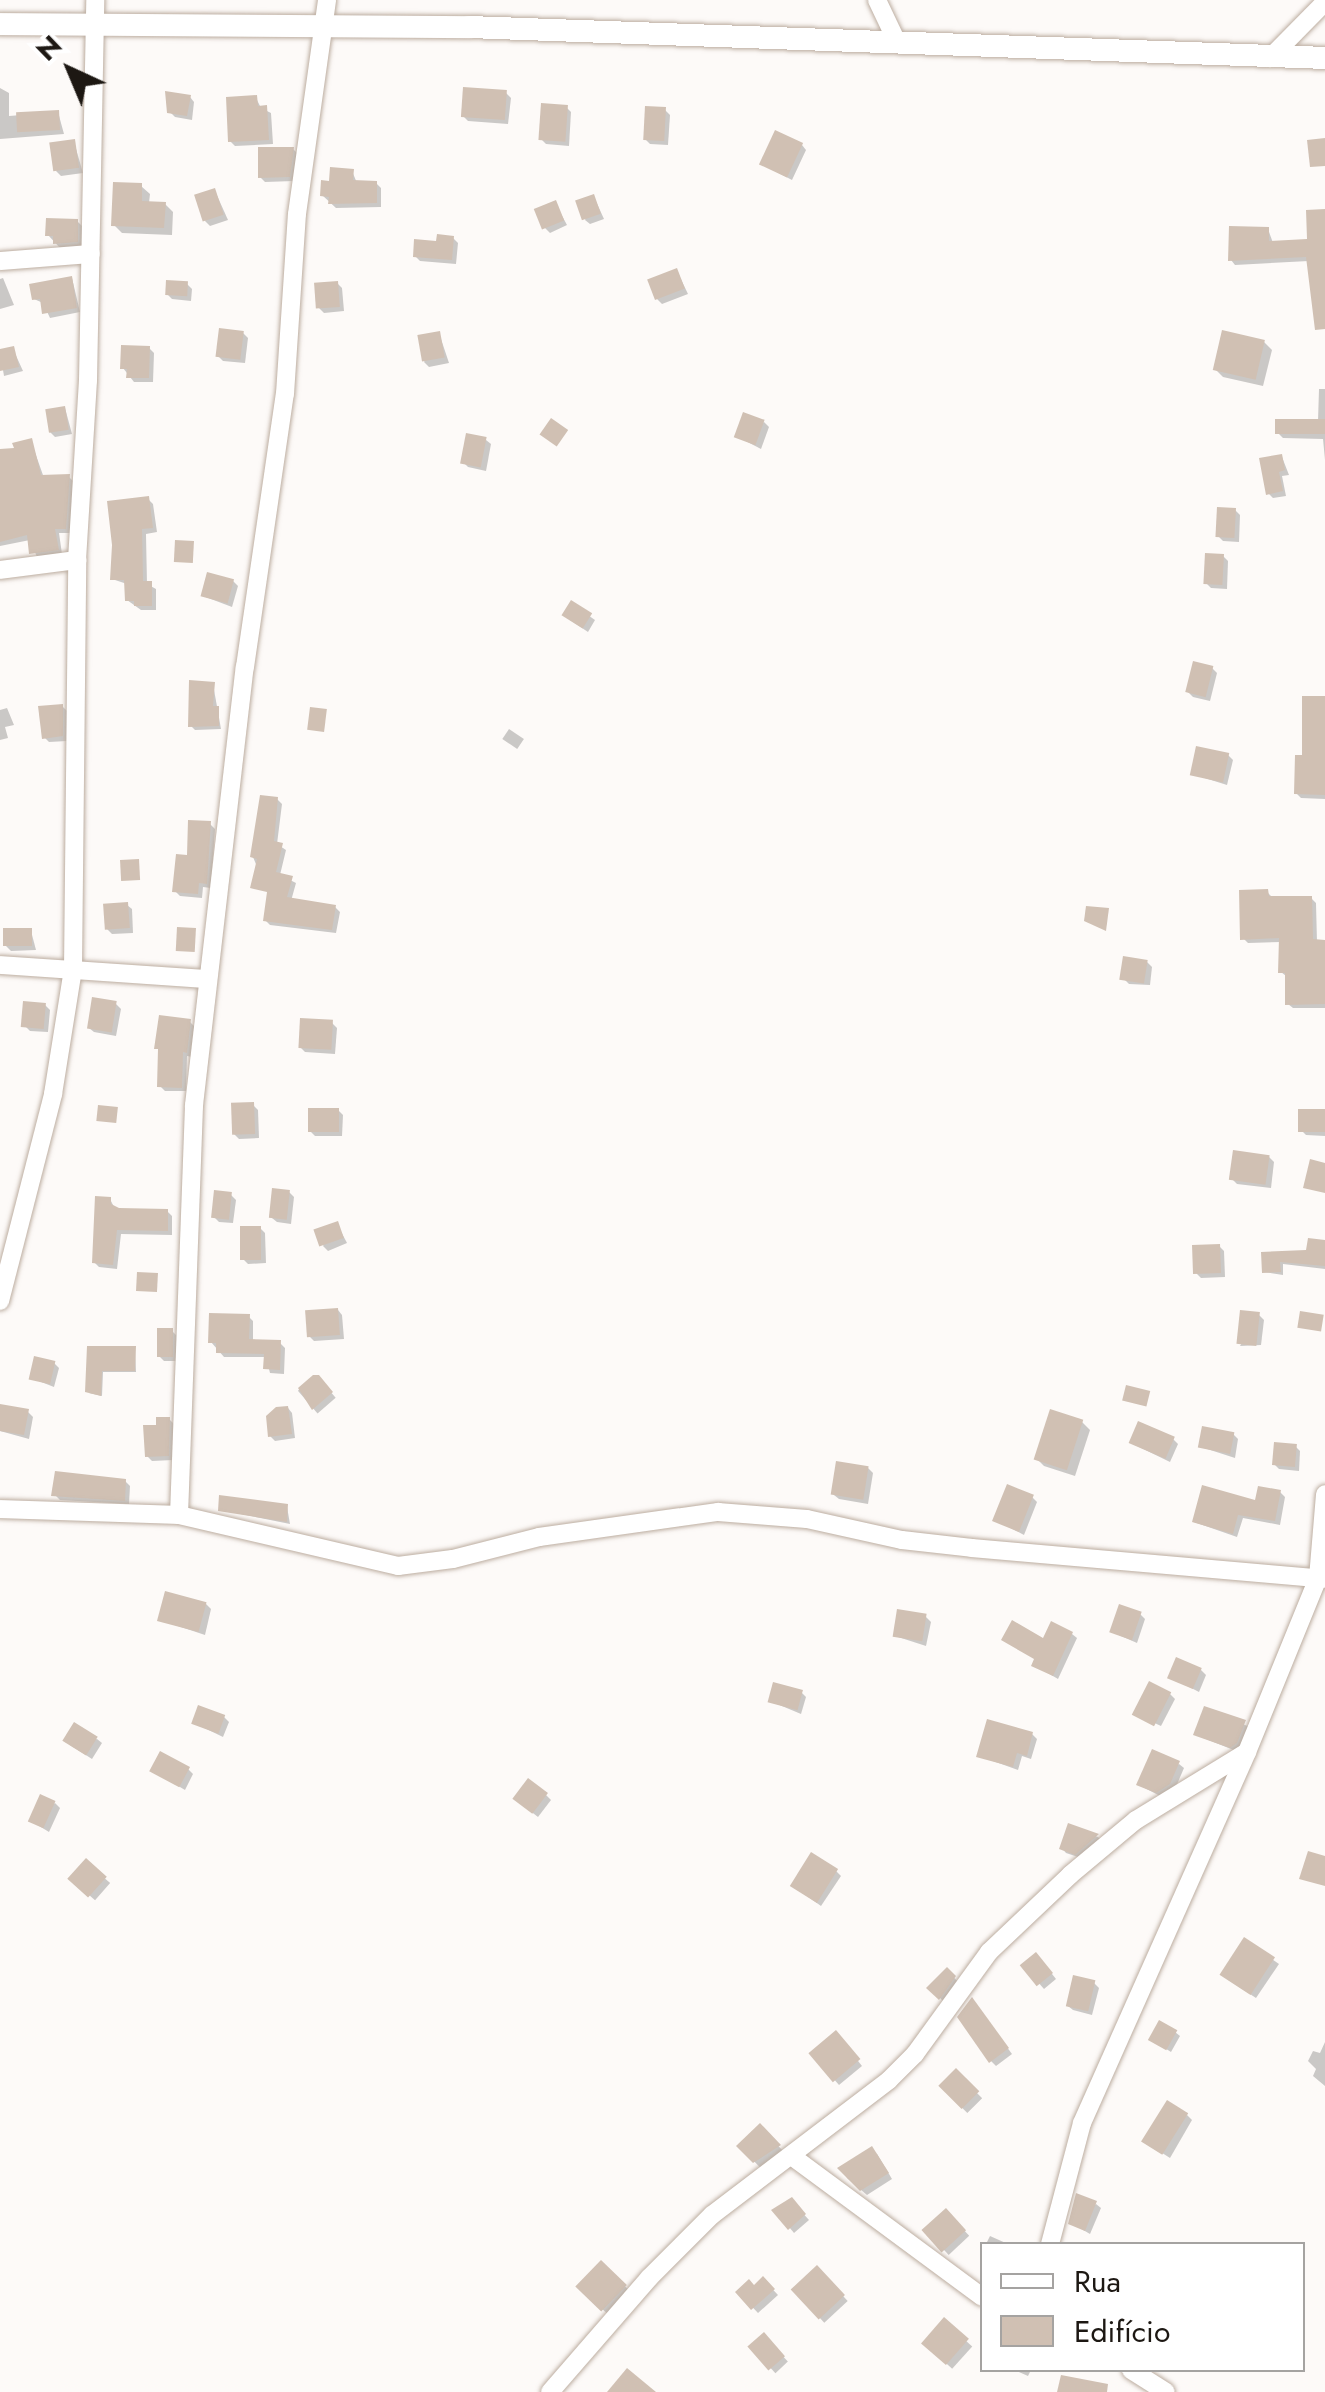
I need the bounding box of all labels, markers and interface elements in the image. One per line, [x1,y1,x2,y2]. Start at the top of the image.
north arrow [20,20,120,120]
text: N [27,26,71,71]
legend [980,2242,1305,2372]
text: Rua [1074,2260,1121,2303]
text: Edifício [1074,2310,1170,2353]

